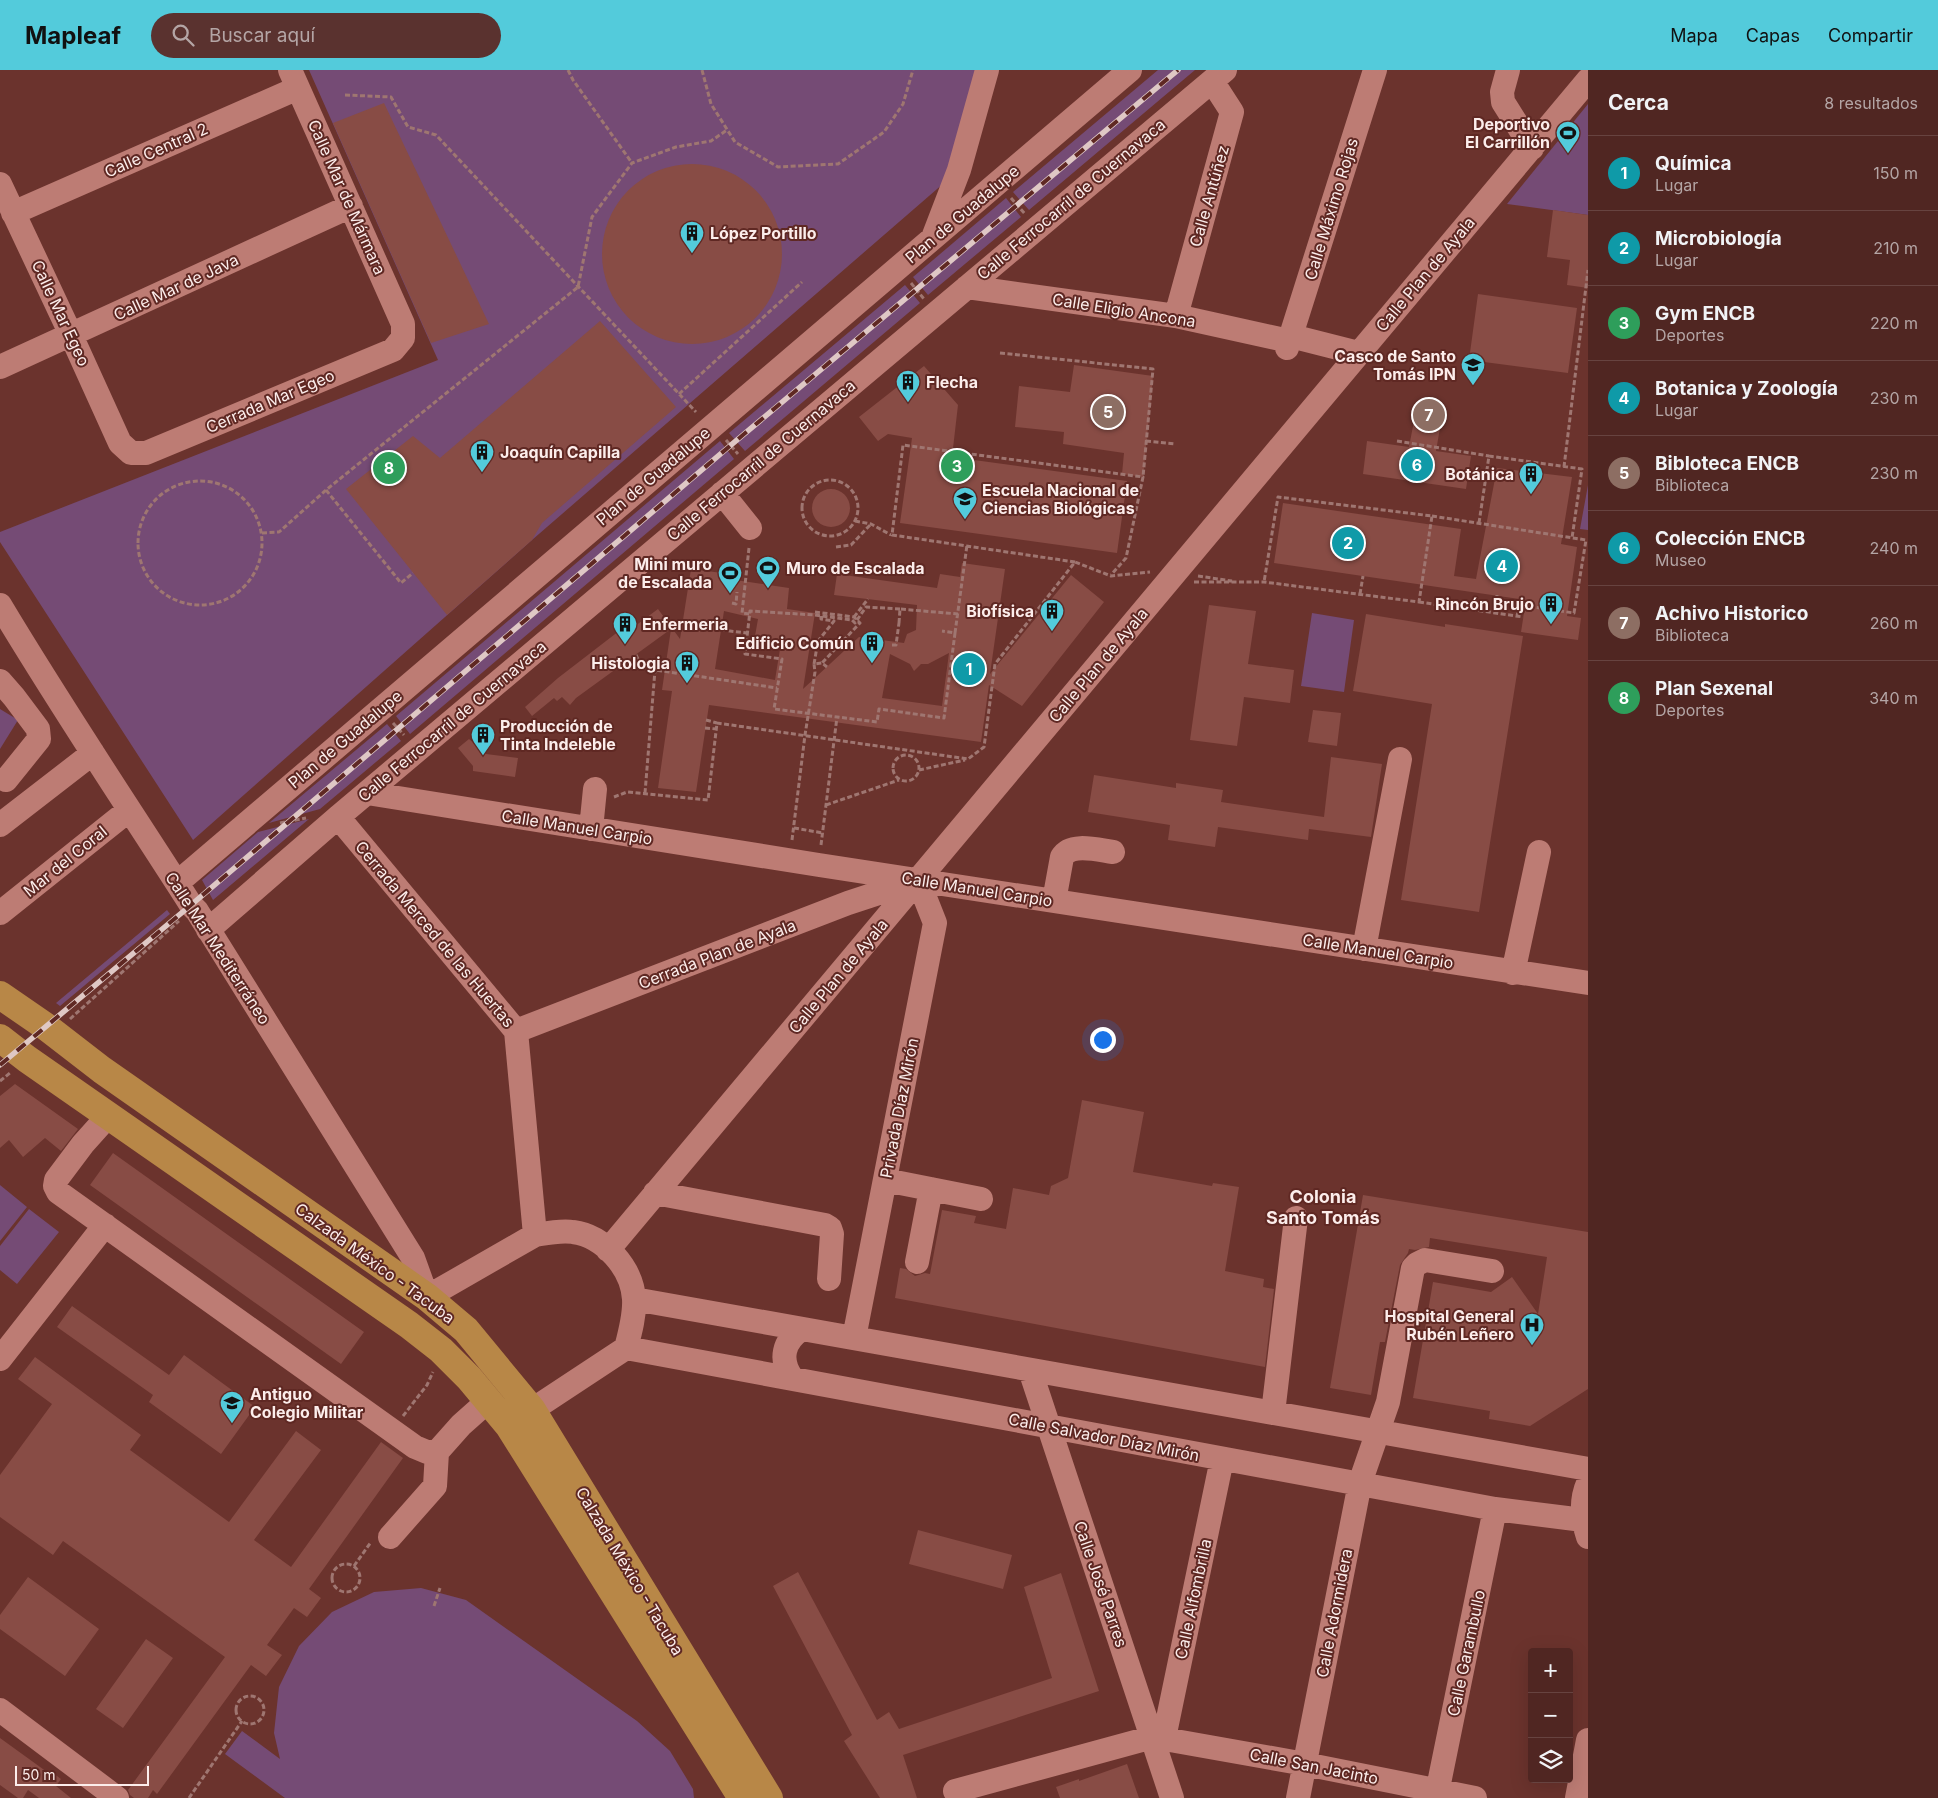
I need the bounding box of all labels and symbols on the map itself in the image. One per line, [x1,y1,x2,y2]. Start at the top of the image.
street label: Calle Ferrocarril de Cuernavaca [973,114,1169,284]
place label: Deportivo El Carrillón [1465,114,1550,152]
street label: Calle Mar de Mármara [304,116,390,278]
street label: Calle Central 2 [101,118,211,182]
sports icon: Deportivo El Carrillón [1555,120,1581,154]
street label: Calle Máximo Rojas [1300,136,1362,282]
street label: Calle Antúñez [1185,143,1233,249]
street label: Plan de Guadalupe [901,161,1023,267]
street label: Calle Plan de Ayala [1371,213,1479,335]
building icon: López Portillo [679,220,705,254]
place label: López Portillo [710,223,817,243]
street label: Calle Mar de Java [110,249,242,325]
street label: Calle Mar Egeo [28,257,94,369]
street label: Calle Eligio Ancona [1051,289,1197,331]
place label: Casco de Santo Tomás IPN [1334,346,1456,384]
school or university icon: Casco de Santo Tomás IPN [1460,352,1486,386]
street label: Cerrada Mar Egeo [203,365,337,437]
building icon: Flecha [895,369,921,403]
place label: Flecha [926,372,978,392]
street label: Calle Ferrocarril de Cuernavaca [663,375,859,545]
pin: 5 [1092,393,1124,431]
pin: 7 [1413,396,1445,434]
street label: Plan de Guadalupe [592,423,714,529]
building icon: Joaquín Capilla [469,439,495,473]
place label: Joaquín Capilla [500,442,620,462]
pin: 6 [1401,446,1433,484]
pin: 3 [941,447,973,485]
pin: 8 [373,449,405,487]
building icon: Botánica [1518,461,1544,495]
place label: Botánica [1445,464,1514,484]
place label: Escuela Nacional de Ciencias Biológicas [982,480,1139,518]
school or university icon: Escuela Nacional de Ciencias Biológicas [952,486,978,520]
pin: 2 [1332,524,1364,562]
pin: 4 [1486,547,1518,585]
place label: Mini muro de Escalada [618,554,712,592]
sports icon: Muro de Escalada [755,555,781,589]
place label: Muro de Escalada [786,558,925,578]
sports icon: Mini muro de Escalada [717,560,743,594]
building icon: Rincón Brujo [1538,591,1564,625]
place label: Rincón Brujo [1435,594,1534,614]
building icon: Biofísica [1039,598,1065,632]
place label: Biofísica [966,601,1034,621]
street label: Calle Plan de Ayala [1044,604,1152,726]
building icon: Enfermeria [612,611,638,645]
place label: Enfermeria [642,614,728,634]
building icon: Edificio Común [859,630,885,664]
place label: Edificio Común [736,633,854,653]
street label: Calle Ferrocarril de Cuernavaca [354,636,550,806]
building icon: Histologia [674,650,700,684]
pin: 1 [953,650,985,688]
place label: Histologia [591,653,670,673]
street label: Plan de Guadalupe [284,686,406,792]
place label: Producción de Tinta Indeleble [500,716,616,754]
building icon: Producción de Tinta Indeleble [470,722,496,756]
street label: Calle Manuel Carpio [500,805,654,849]
street label: Mar del Coral [19,821,111,901]
street label: Cerrada Merced de las Huertas [351,837,519,1031]
street label: Calle Manuel Carpio [900,867,1054,911]
street label: Calle Mar Mediterráneo [161,868,275,1028]
street label: Cerrada Plan de Ayala [635,915,799,993]
street label: Calle Plan de Ayala [784,915,892,1037]
street label: Calle Manuel Carpio [1301,929,1455,973]
your location [1090,1027,1116,1053]
street label: Privada Díaz Mirón [876,1036,922,1180]
district label: Colonia Santo Tomás [1266,1186,1380,1228]
street label: Calzada México - Tacuba [291,1198,459,1328]
place label: Hospital General Rubén Leñero [1385,1306,1514,1344]
hospital icon: Hospital General Rubén Leñero [1519,1312,1545,1346]
place label: Antiguo Colegio Militar [250,1384,364,1422]
school or university icon: Antiguo Colegio Militar [219,1390,245,1424]
street label: Calle Salvador Díaz Mirón [1007,1409,1201,1465]
street label: Calzada México - Tacuba [572,1483,688,1659]
street label: Calle José Parres [1070,1518,1132,1650]
street label: Calle Alfombrilla [1170,1537,1216,1661]
street label: Calle Adormidera [1312,1547,1356,1679]
street label: Calle Garambullo [1443,1588,1489,1718]
street label: Calle San Jacinto [1248,1744,1380,1788]
scale bar [15,1763,149,1786]

